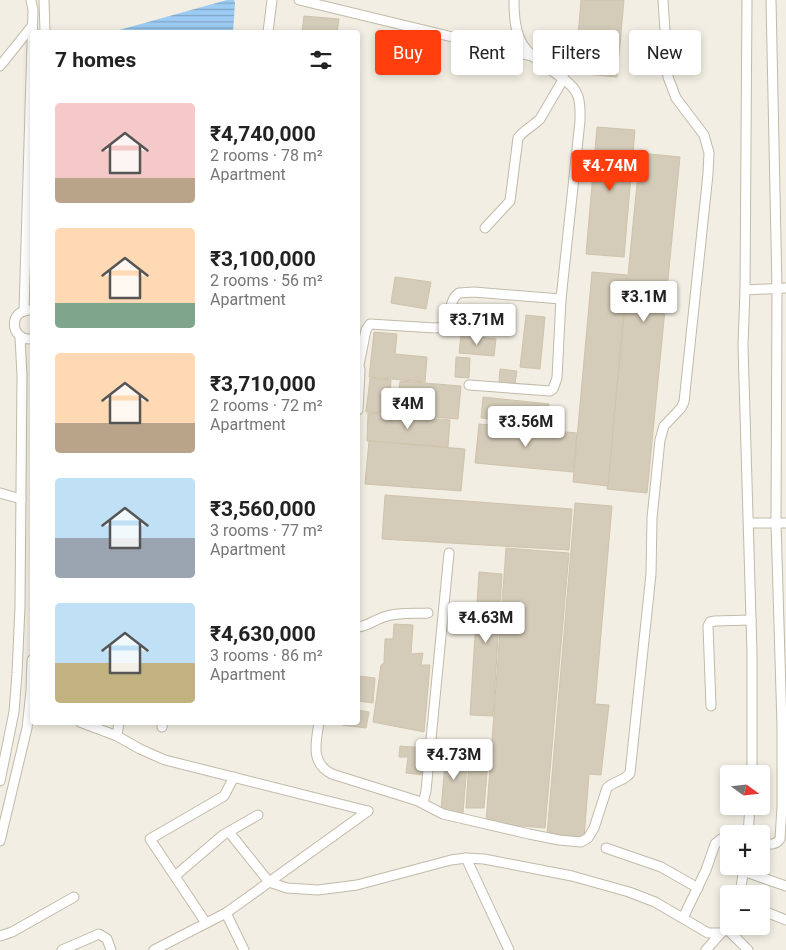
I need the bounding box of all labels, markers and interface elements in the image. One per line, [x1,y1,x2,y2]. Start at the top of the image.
chip: Buy [375,30,441,75]
chip: Rent [451,30,523,75]
chip: Filters [533,30,619,75]
chip: New [629,30,701,75]
icon: filters [307,46,335,74]
text: 7 homes [55,48,136,72]
text: ₹4,740,000 [210,122,316,146]
icon: home [95,123,155,183]
text: 2 rooms · 78 m² [210,146,323,165]
pin: ₹4.74M [569,150,651,192]
text: ₹4.74M [583,156,637,175]
text: Apartment [210,165,286,184]
text: ₹3,100,000 [210,247,316,271]
icon: home [95,248,155,308]
text: 2 rooms · 56 m² [210,271,323,290]
pin: ₹3.1M [609,280,679,323]
text: ₹3.1M [621,287,667,306]
text: Apartment [210,290,286,309]
pin: ₹3.71M [436,304,518,346]
text: ₹3.71M [450,310,504,329]
text: ₹3,710,000 [210,372,316,396]
icon: home [95,373,155,433]
pin: ₹4M [384,388,432,430]
text: ₹4M [392,394,424,413]
text: 2 rooms · 72 m² [210,396,323,415]
pin: ₹3.56M [485,406,567,448]
text: ₹3.56M [499,412,553,431]
text: Apartment [210,415,286,434]
text: ₹3,560,000 [210,497,316,521]
icon: home [95,498,155,558]
text: 3 rooms · 77 m² [210,521,323,540]
text: Apartment [210,540,286,559]
pin: ₹4.63M [445,602,527,644]
text: ₹4.63M [459,608,513,627]
text: ₹4,630,000 [210,622,316,646]
icon: home [95,623,155,683]
text: 3 rooms · 86 m² [210,646,323,665]
text: Apartment [210,665,286,684]
pin: ₹4.73M [413,738,495,781]
text: ₹4.73M [427,745,481,764]
north arrow [720,765,770,815]
map controls [720,765,770,935]
button: + [720,825,770,875]
button: − [720,885,770,935]

